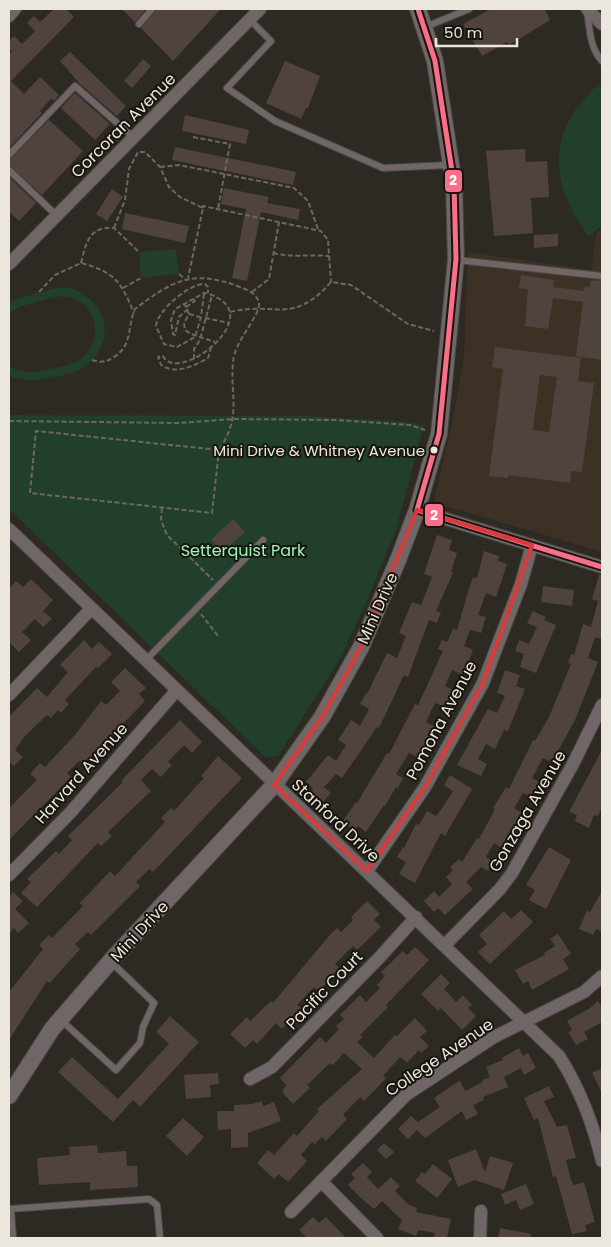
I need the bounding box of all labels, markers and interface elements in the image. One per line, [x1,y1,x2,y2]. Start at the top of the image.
scale bar [436,15,517,47]
text: 50 m [444,22,482,43]
street label: Corcoran Avenue [66,68,181,183]
line badge: 2 [444,169,463,193]
text: 2 [449,170,457,190]
place label: Mini Drive & Whitney Avenue [213,440,425,461]
marker: Mini Drive & Whitney Avenue [429,445,439,455]
line badge: 2 [424,503,444,527]
text: 2 [430,505,438,525]
park label: Setterquist Park [181,539,306,562]
street label: Mini Drive [351,569,404,648]
street label: Pomona Avenue [400,657,483,784]
street label: Harvard Avenue [30,718,133,829]
street label: Gonzaga Avenue [483,746,572,876]
street label: Stanford Drive [287,773,385,867]
street label: Mini Drive [105,896,174,967]
street label: Pacific Court [281,946,368,1035]
street label: College Avenue [381,1013,498,1102]

